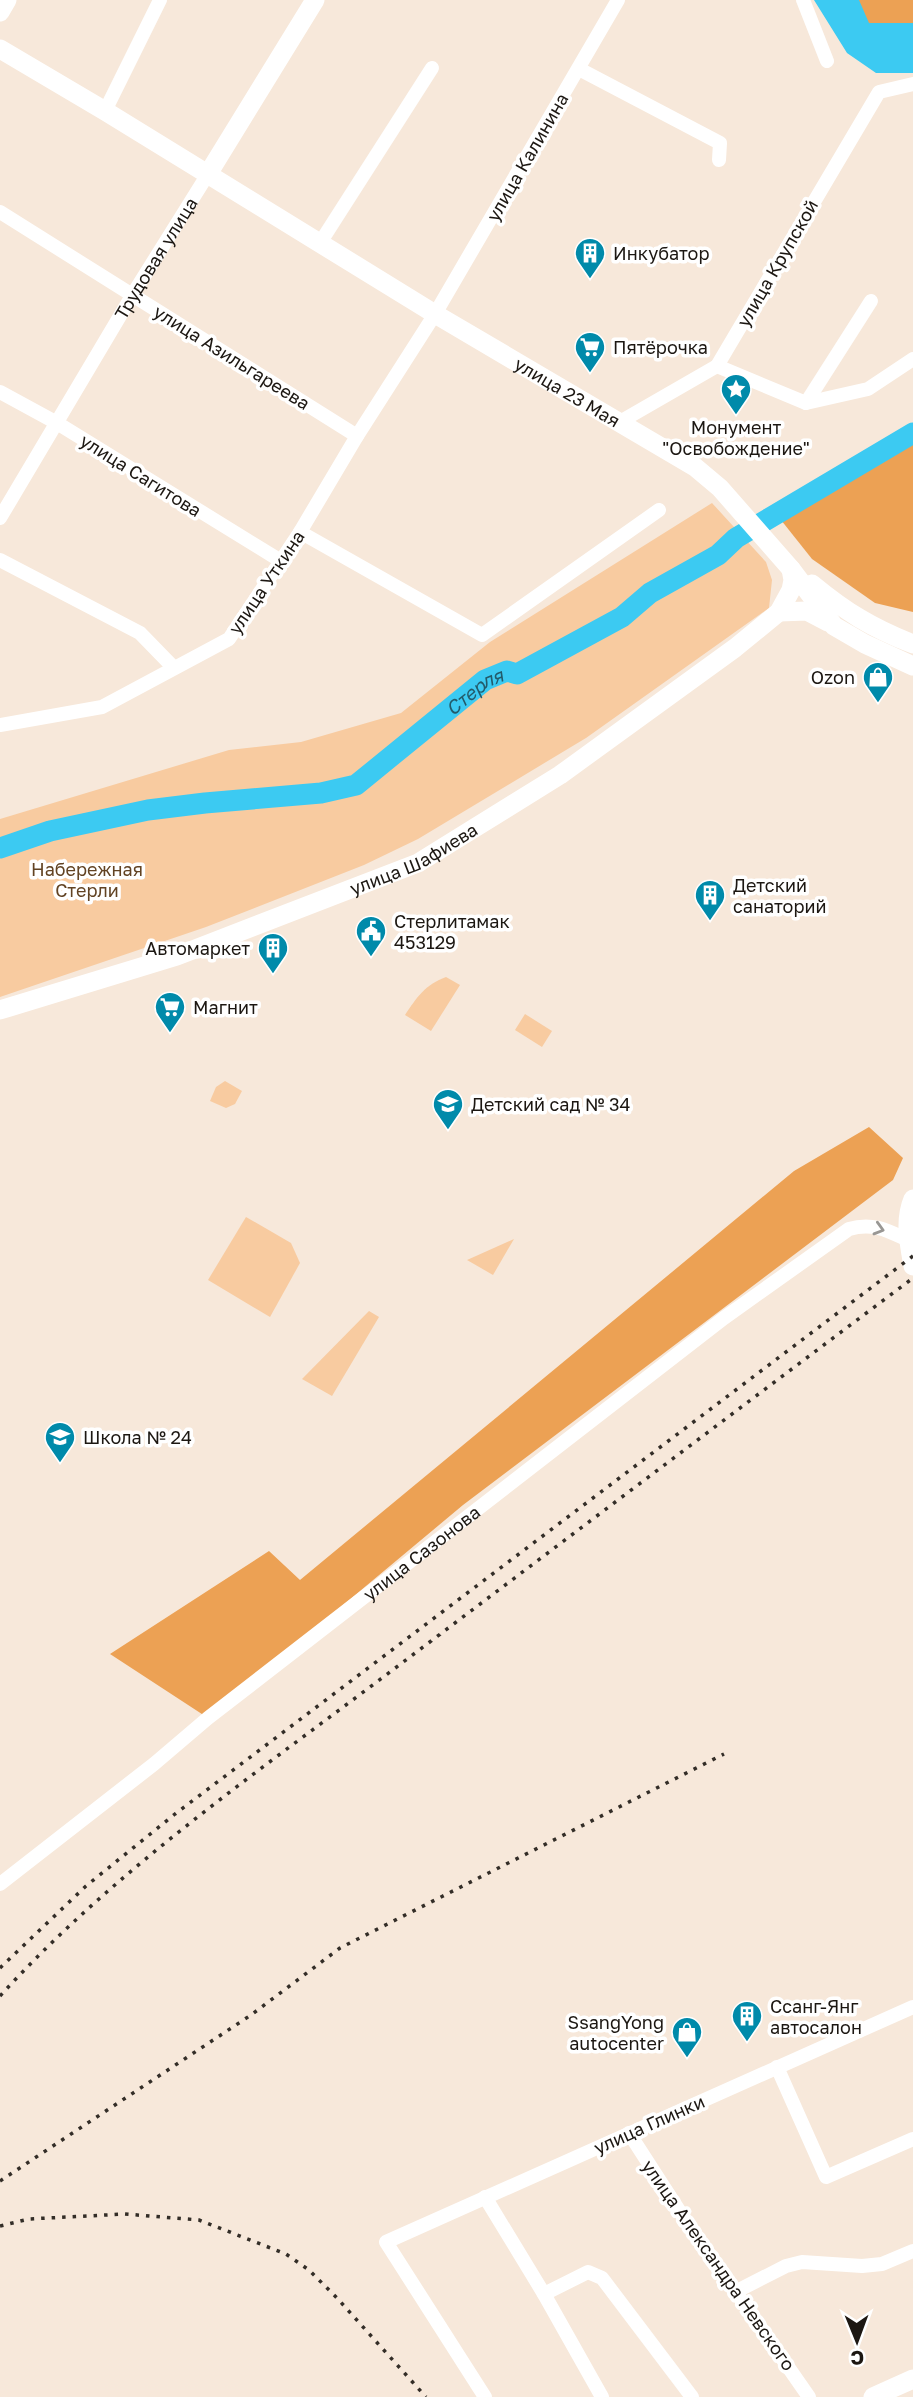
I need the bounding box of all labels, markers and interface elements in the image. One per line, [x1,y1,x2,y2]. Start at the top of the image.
street label: улица Калинина [481,89,573,225]
street label: Трудовая улица [110,193,202,323]
street label: улица Крупской [732,196,822,330]
building icon: Инкубатор [573,236,607,280]
place label: Инкубатор [613,242,709,264]
street label: улица Азильгареева [150,300,314,414]
supermarket icon: Пятёрочка [573,330,607,374]
place label: Пятёрочка [613,336,708,358]
street label: улица 23 Мая [511,352,624,431]
place icon: Монумент "Освобождение" [719,372,753,416]
place label: Монумент "Освобождение" [662,416,810,459]
street label: улица Сагитова [76,429,206,521]
street label: улица Уткина [223,526,309,638]
shop icon: Ozon [861,660,895,704]
water label: Стерля [440,662,507,719]
place label: Ozon [811,666,855,688]
street label: улица Шафиева [347,818,481,899]
park label: Набережная Стерли [31,858,143,901]
place label: Детский санаторий [733,874,826,917]
building icon: Детский санаторий [693,878,727,922]
place label: Стерлитамак 453129 [394,910,510,953]
public building icon: Стерлитамак 453129 [354,914,388,958]
building icon: Автомаркет [256,931,290,975]
place label: Автомаркет [145,937,250,959]
supermarket icon: Магнит [153,990,187,1034]
place label: Магнит [193,996,258,1018]
school or university icon: Детский сад № 34 [431,1087,465,1131]
place label: Детский сад № 34 [471,1093,631,1115]
one-way arrow [873,1220,885,1235]
school or university icon: Школа № 24 [43,1420,77,1464]
place label: Школа № 24 [83,1426,192,1448]
street label: улица Сазонова [358,1500,484,1605]
place label: Ссанг-Янг автосалон [770,1995,862,2038]
building icon: Ссанг-Янг автосалон [730,1999,764,2043]
place label: SsangYong autocenter [568,2011,664,2054]
shop icon: SsangYong autocenter [670,2015,704,2059]
street label: улица Глинки [590,2090,708,2158]
street label: улица Александра Невского [638,2155,800,2375]
north arrow [822,2306,892,2376]
text: С [850,2347,864,2370]

